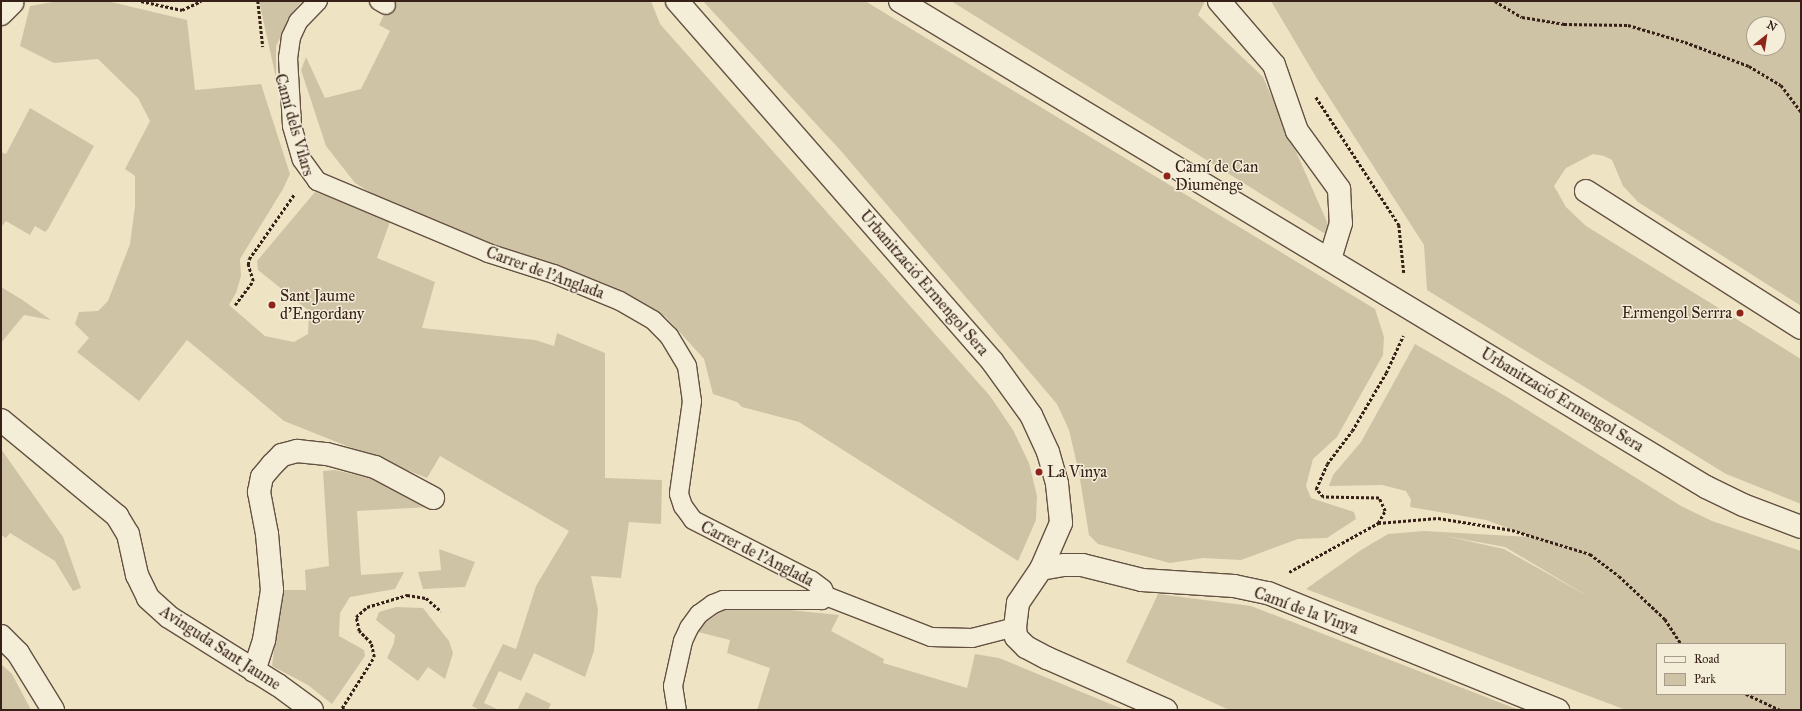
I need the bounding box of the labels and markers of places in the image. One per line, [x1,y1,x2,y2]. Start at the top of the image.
place label: Camí de Can Diumenge [1175,157,1258,195]
marker: Camí de Can Diumenge [1162,171,1172,181]
place label: Sant Jaume d'Engordany [280,286,364,324]
marker: Sant Jaume d'Engordany [267,300,277,310]
place label: Ermengol Serrra [1622,303,1732,323]
marker: Ermengol Serrra [1735,308,1745,318]
place label: La Vinya [1047,462,1107,482]
marker: La Vinya [1034,467,1044,477]

